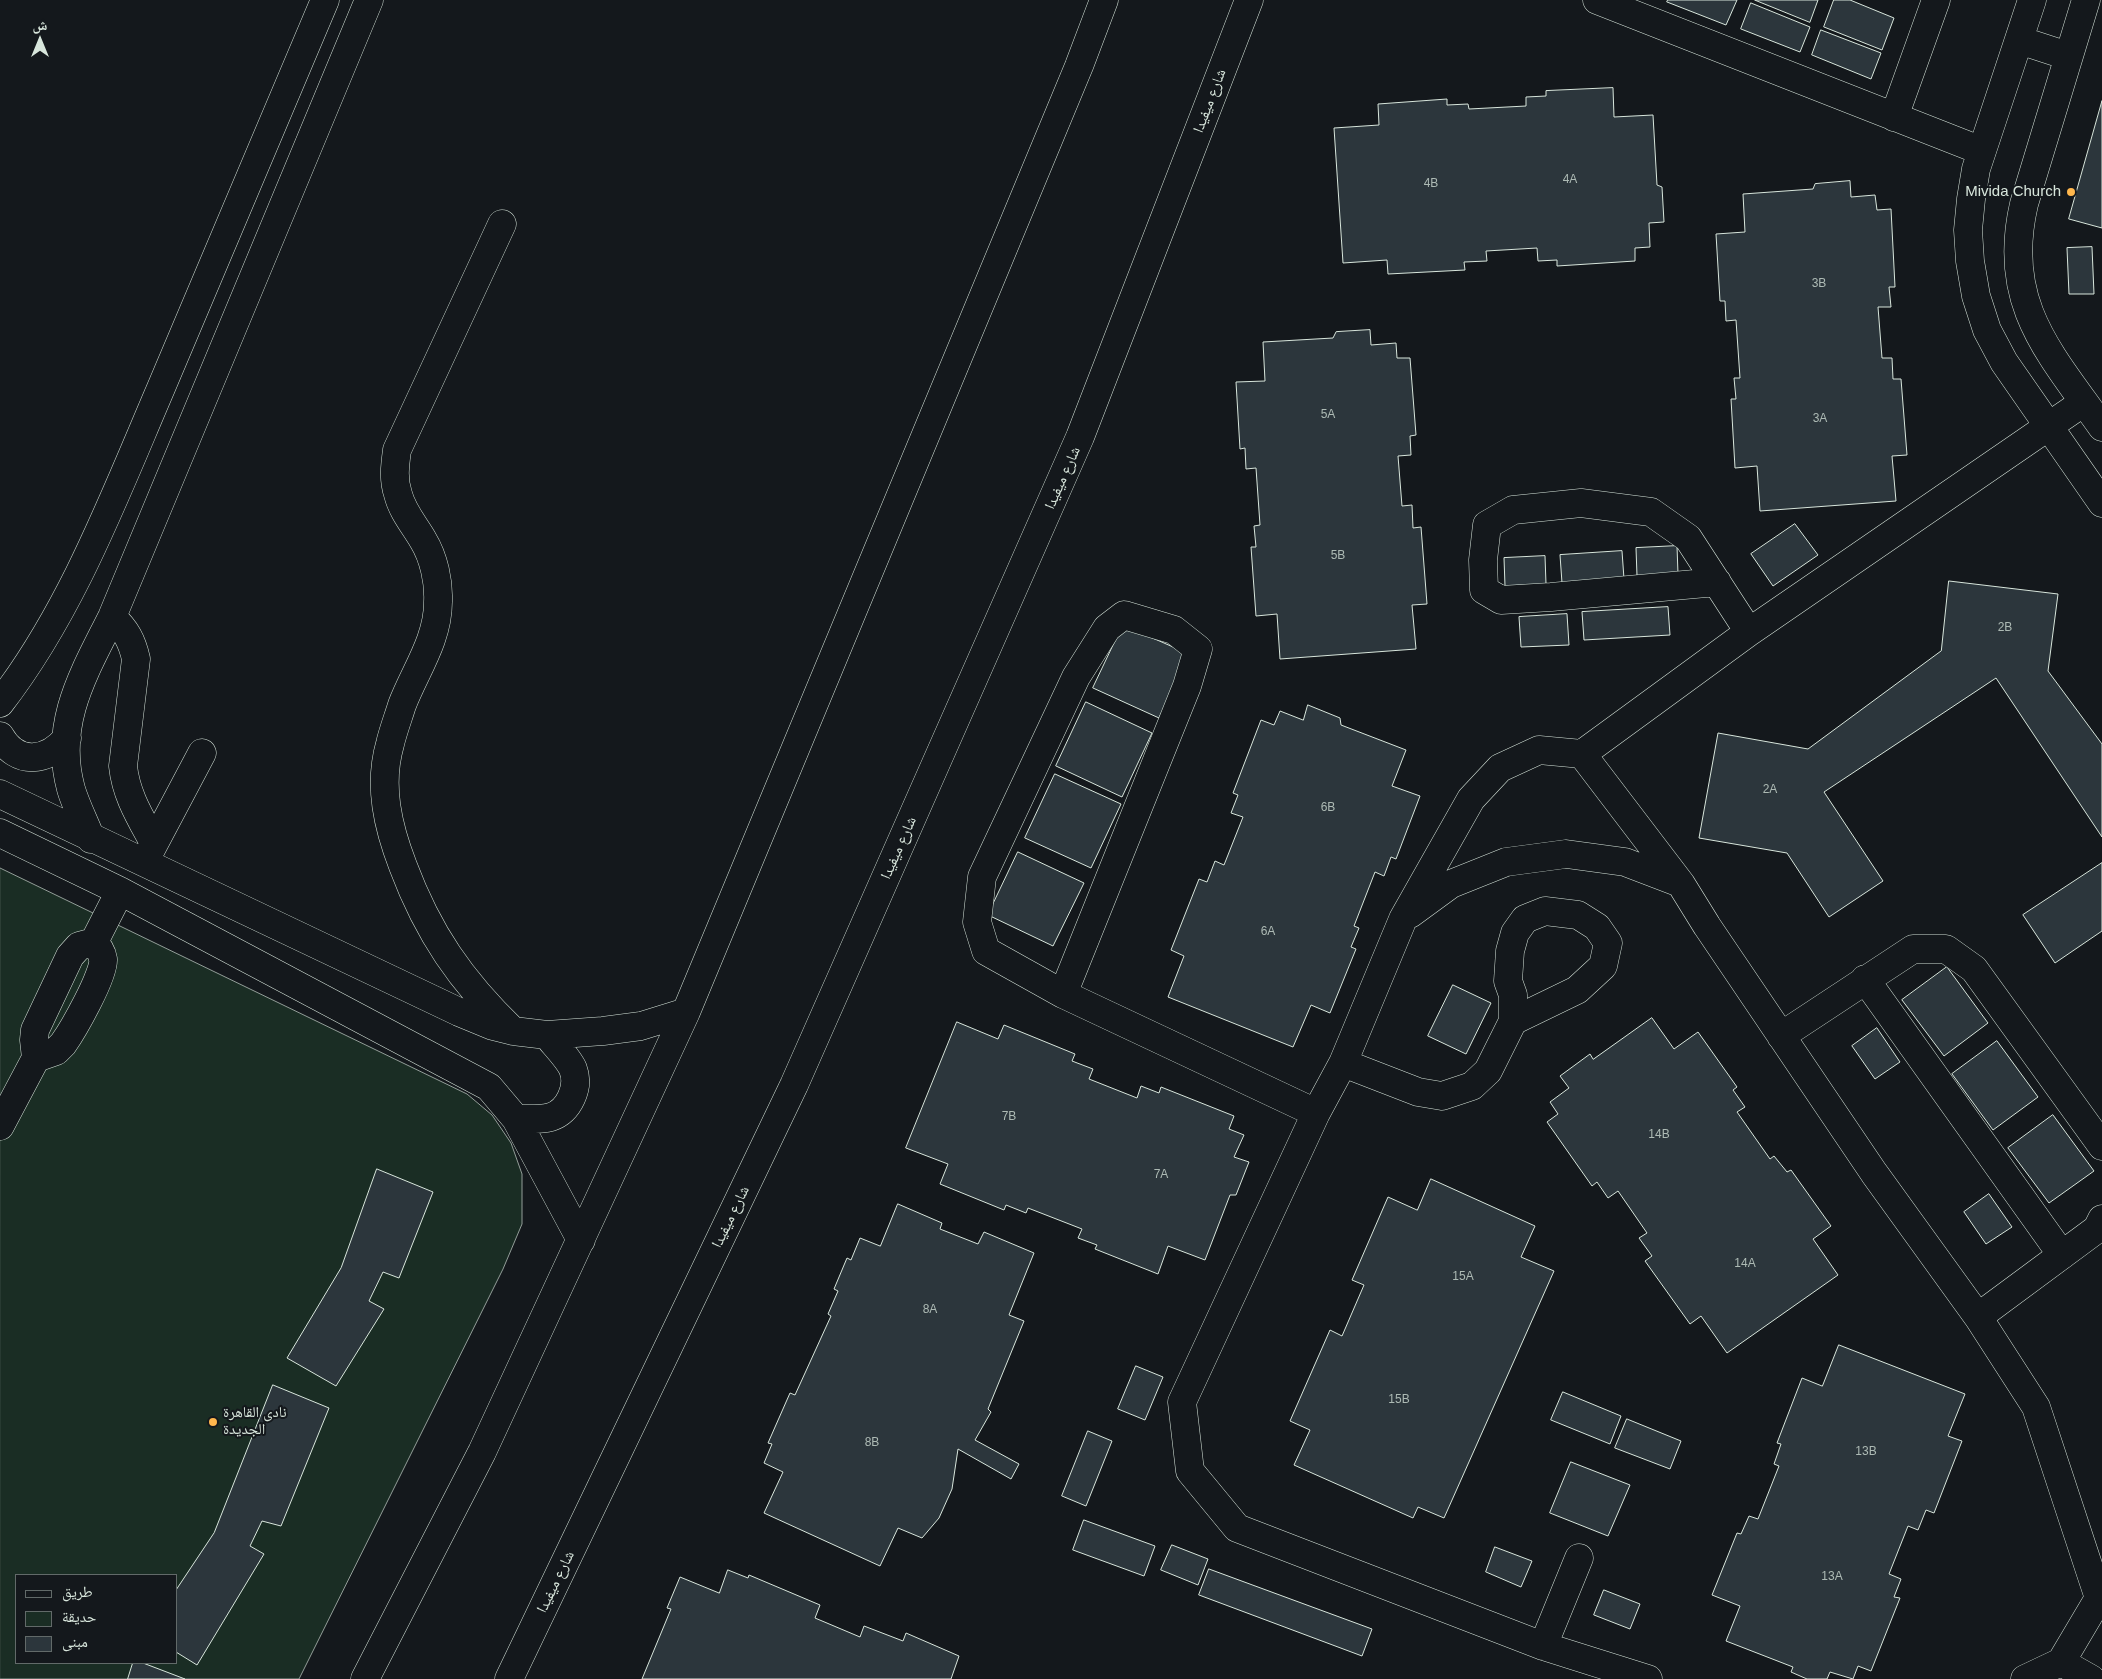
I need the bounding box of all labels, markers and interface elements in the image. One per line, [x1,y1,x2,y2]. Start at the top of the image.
north arrow [15,15,65,65]
text: ش [33,17,47,33]
street label: شارع ميفيدا [1190,67,1230,135]
house number: 4A [1563,173,1577,187]
house number: 4B [1424,177,1438,191]
place label: Mivida Church [1965,183,2061,201]
marker: Mivida Church [2065,186,2077,198]
house number: 3B [1812,277,1826,291]
house number: 5A [1321,408,1335,422]
house number: 3A [1813,412,1827,426]
street label: شارع ميفيدا [1041,444,1085,512]
house number: 5B [1331,549,1345,563]
house number: 2B [1998,621,2012,635]
house number: 2A [1763,783,1777,797]
house number: 6B [1321,801,1335,815]
street label: شارع ميفيدا [877,814,921,882]
house number: 6A [1261,925,1275,939]
house number: 7B [1002,1110,1016,1124]
house number: 14B [1648,1128,1670,1142]
house number: 7A [1154,1168,1168,1182]
street label: شارع ميفيدا [708,1183,754,1251]
house number: 14A [1734,1257,1756,1271]
house number: 15A [1452,1270,1474,1284]
house number: 8A [923,1303,937,1317]
house number: 15B [1388,1393,1410,1407]
place label: نادى القاهرة الجديدة [223,1404,287,1439]
marker: نادى القاهرة الجديدة [207,1416,219,1428]
house number: 8B [865,1436,879,1450]
house number: 13B [1855,1445,1877,1459]
street label: شارع ميفيدا [533,1548,579,1616]
house number: 13A [1821,1570,1843,1584]
legend [15,1574,178,1664]
text: طريق [62,1583,93,1600]
text: حديقة [62,1608,96,1625]
text: مبنى [62,1633,88,1650]

